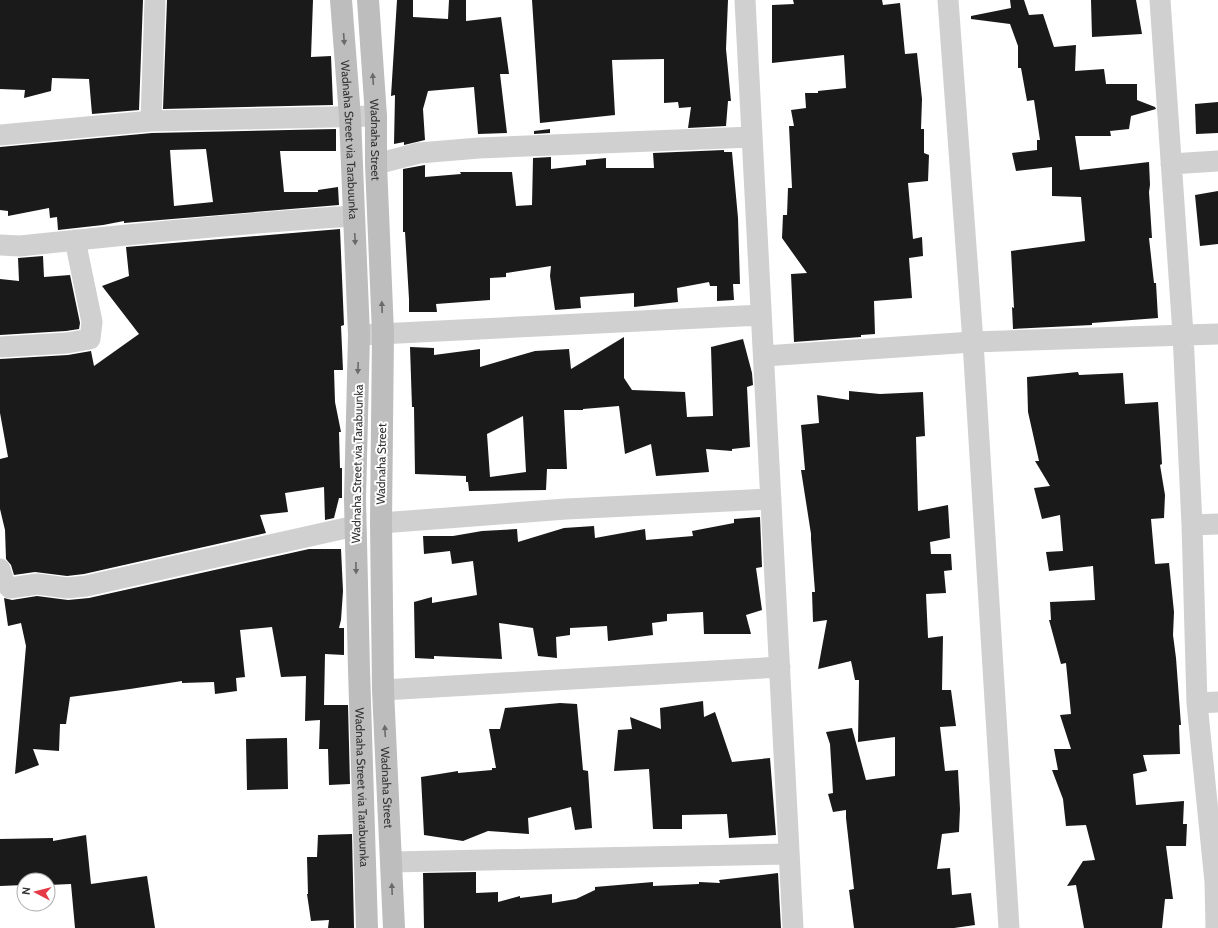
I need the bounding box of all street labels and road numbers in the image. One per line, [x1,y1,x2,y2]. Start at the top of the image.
street label: Wadnaha Street via Tarabuunka [338,60,362,220]
street label: Wadnaha Street [367,98,384,181]
street label: Wadnaha Street via Tarabuunka [348,384,366,544]
street label: Wadnaha Street [373,423,389,505]
street label: Wadnaha Street via Tarabuunka [353,707,373,867]
street label: Wadnaha Street [378,746,397,829]

